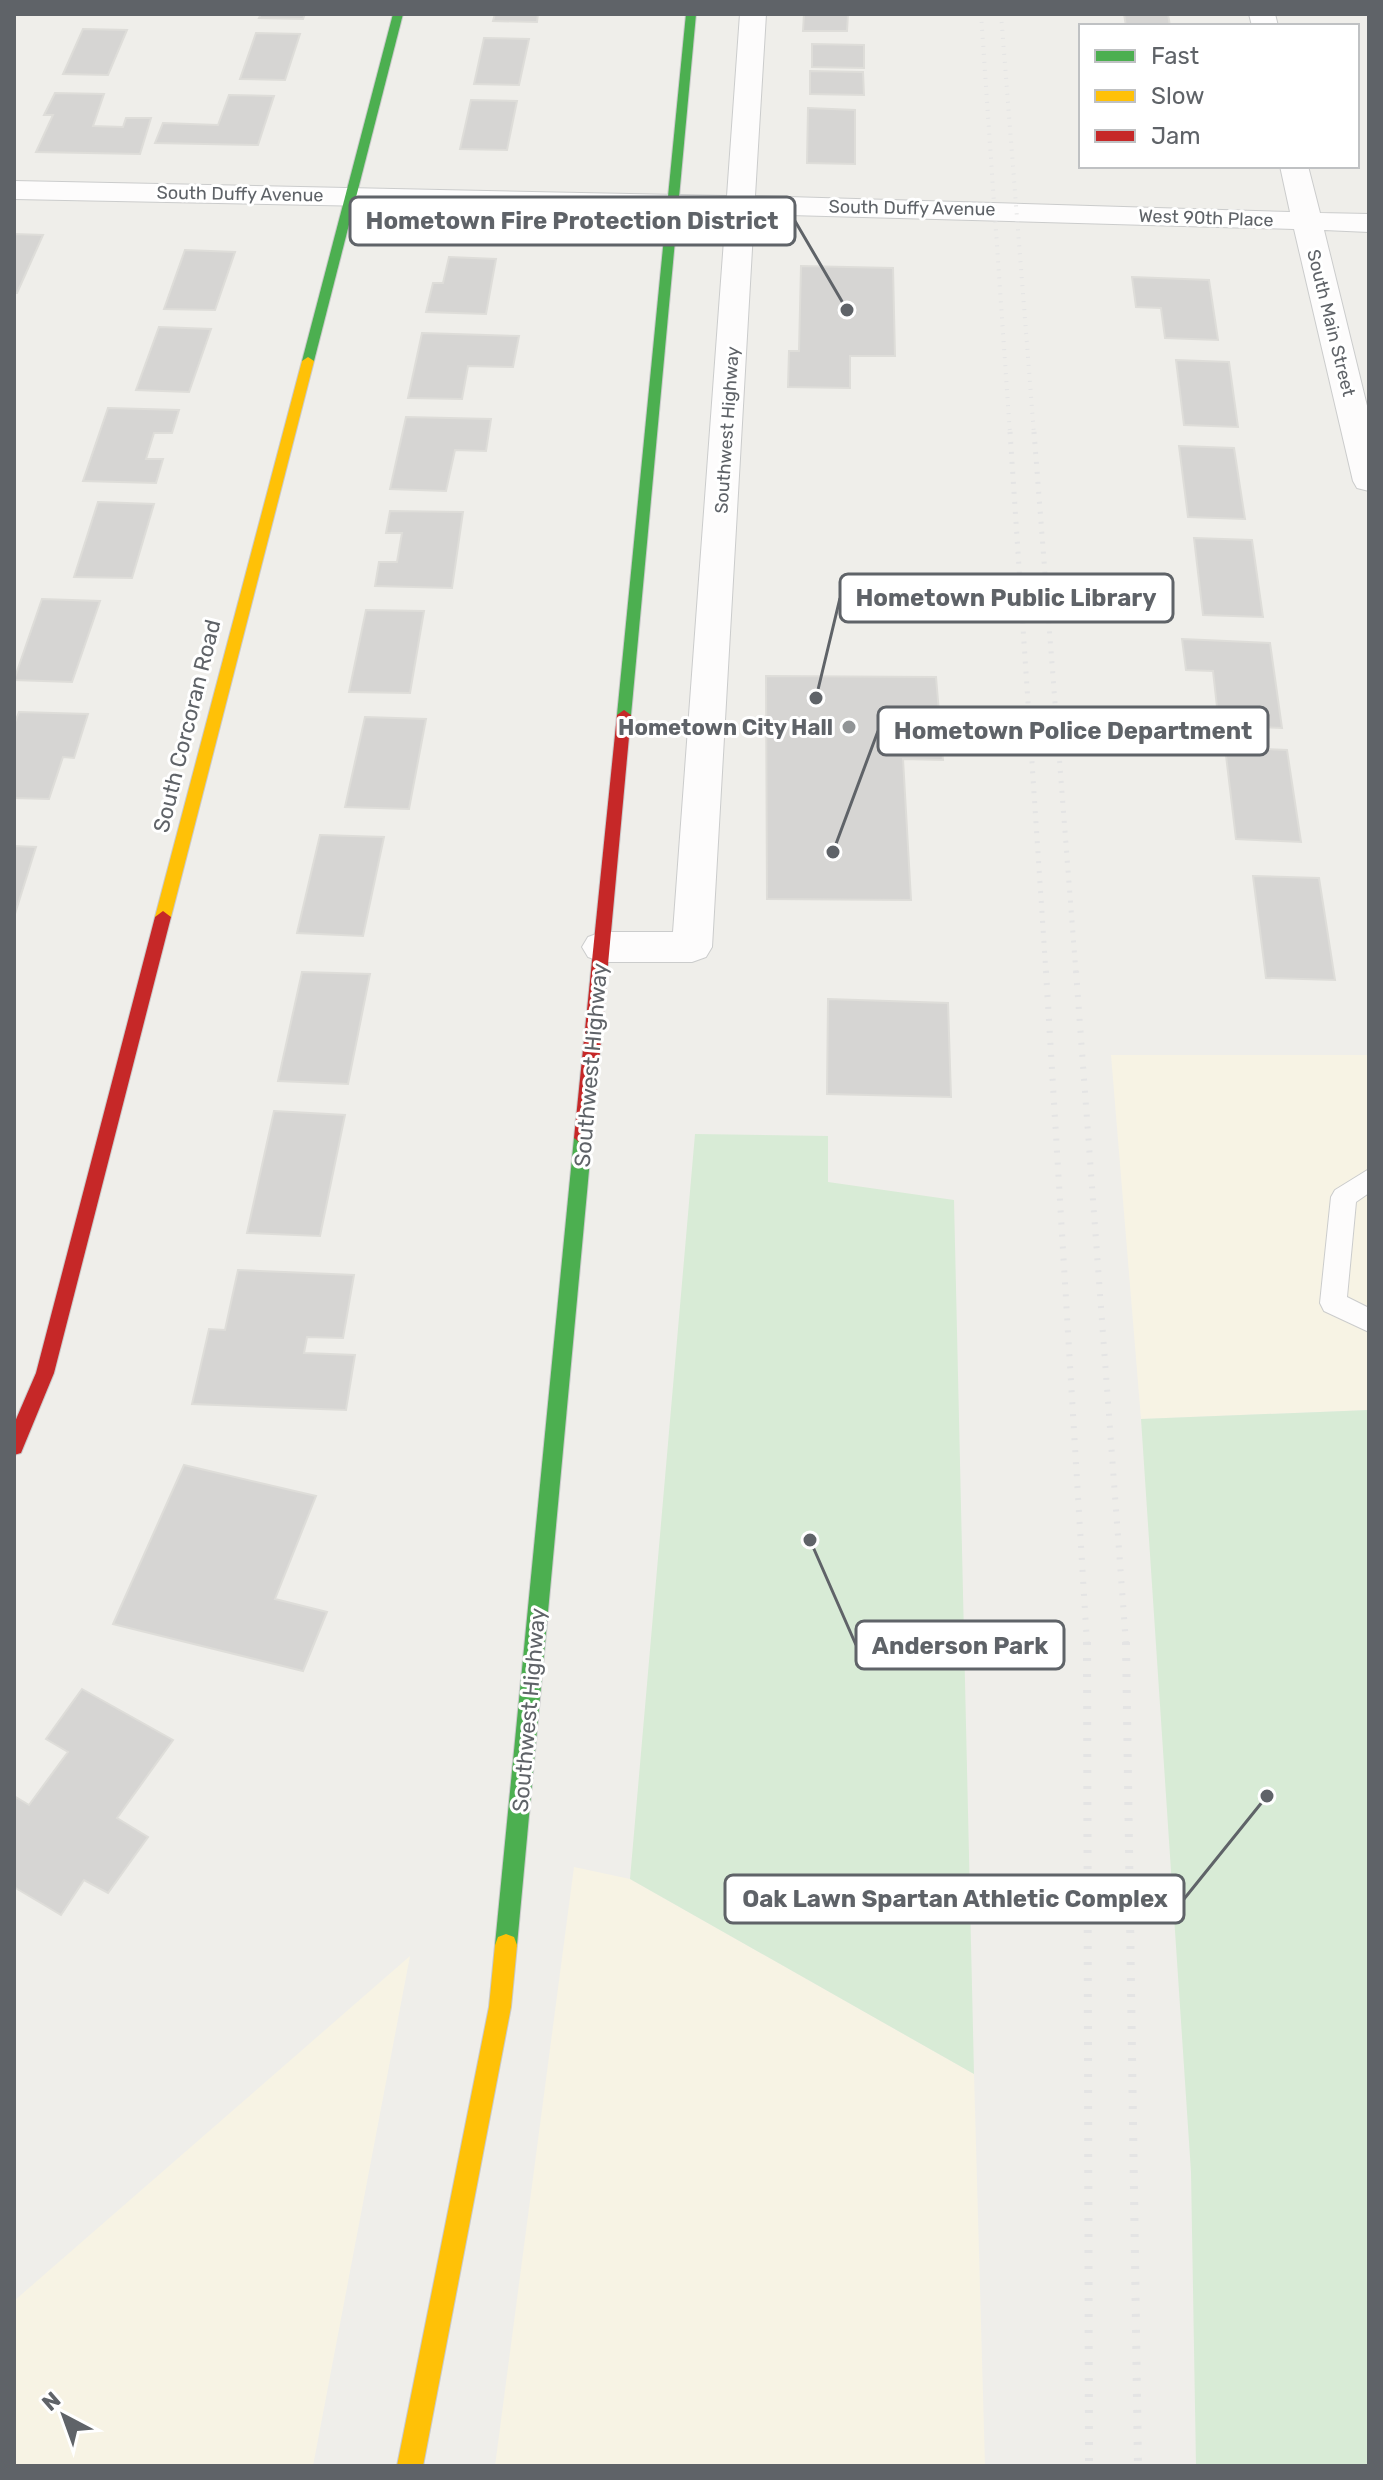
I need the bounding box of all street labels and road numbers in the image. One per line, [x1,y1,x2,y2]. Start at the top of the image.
street label: South Duffy Avenue [156,182,324,206]
street label: South Duffy Avenue [828,196,996,220]
street label: West 90th Place [1138,205,1274,231]
street label: South Main Street [1302,247,1360,399]
street label: Southwest Highway [710,346,744,514]
street label: South Corcoran Road [147,617,227,835]
street label: Southwest Highway [569,962,613,1168]
street label: Southwest Highway [507,1607,551,1813]

